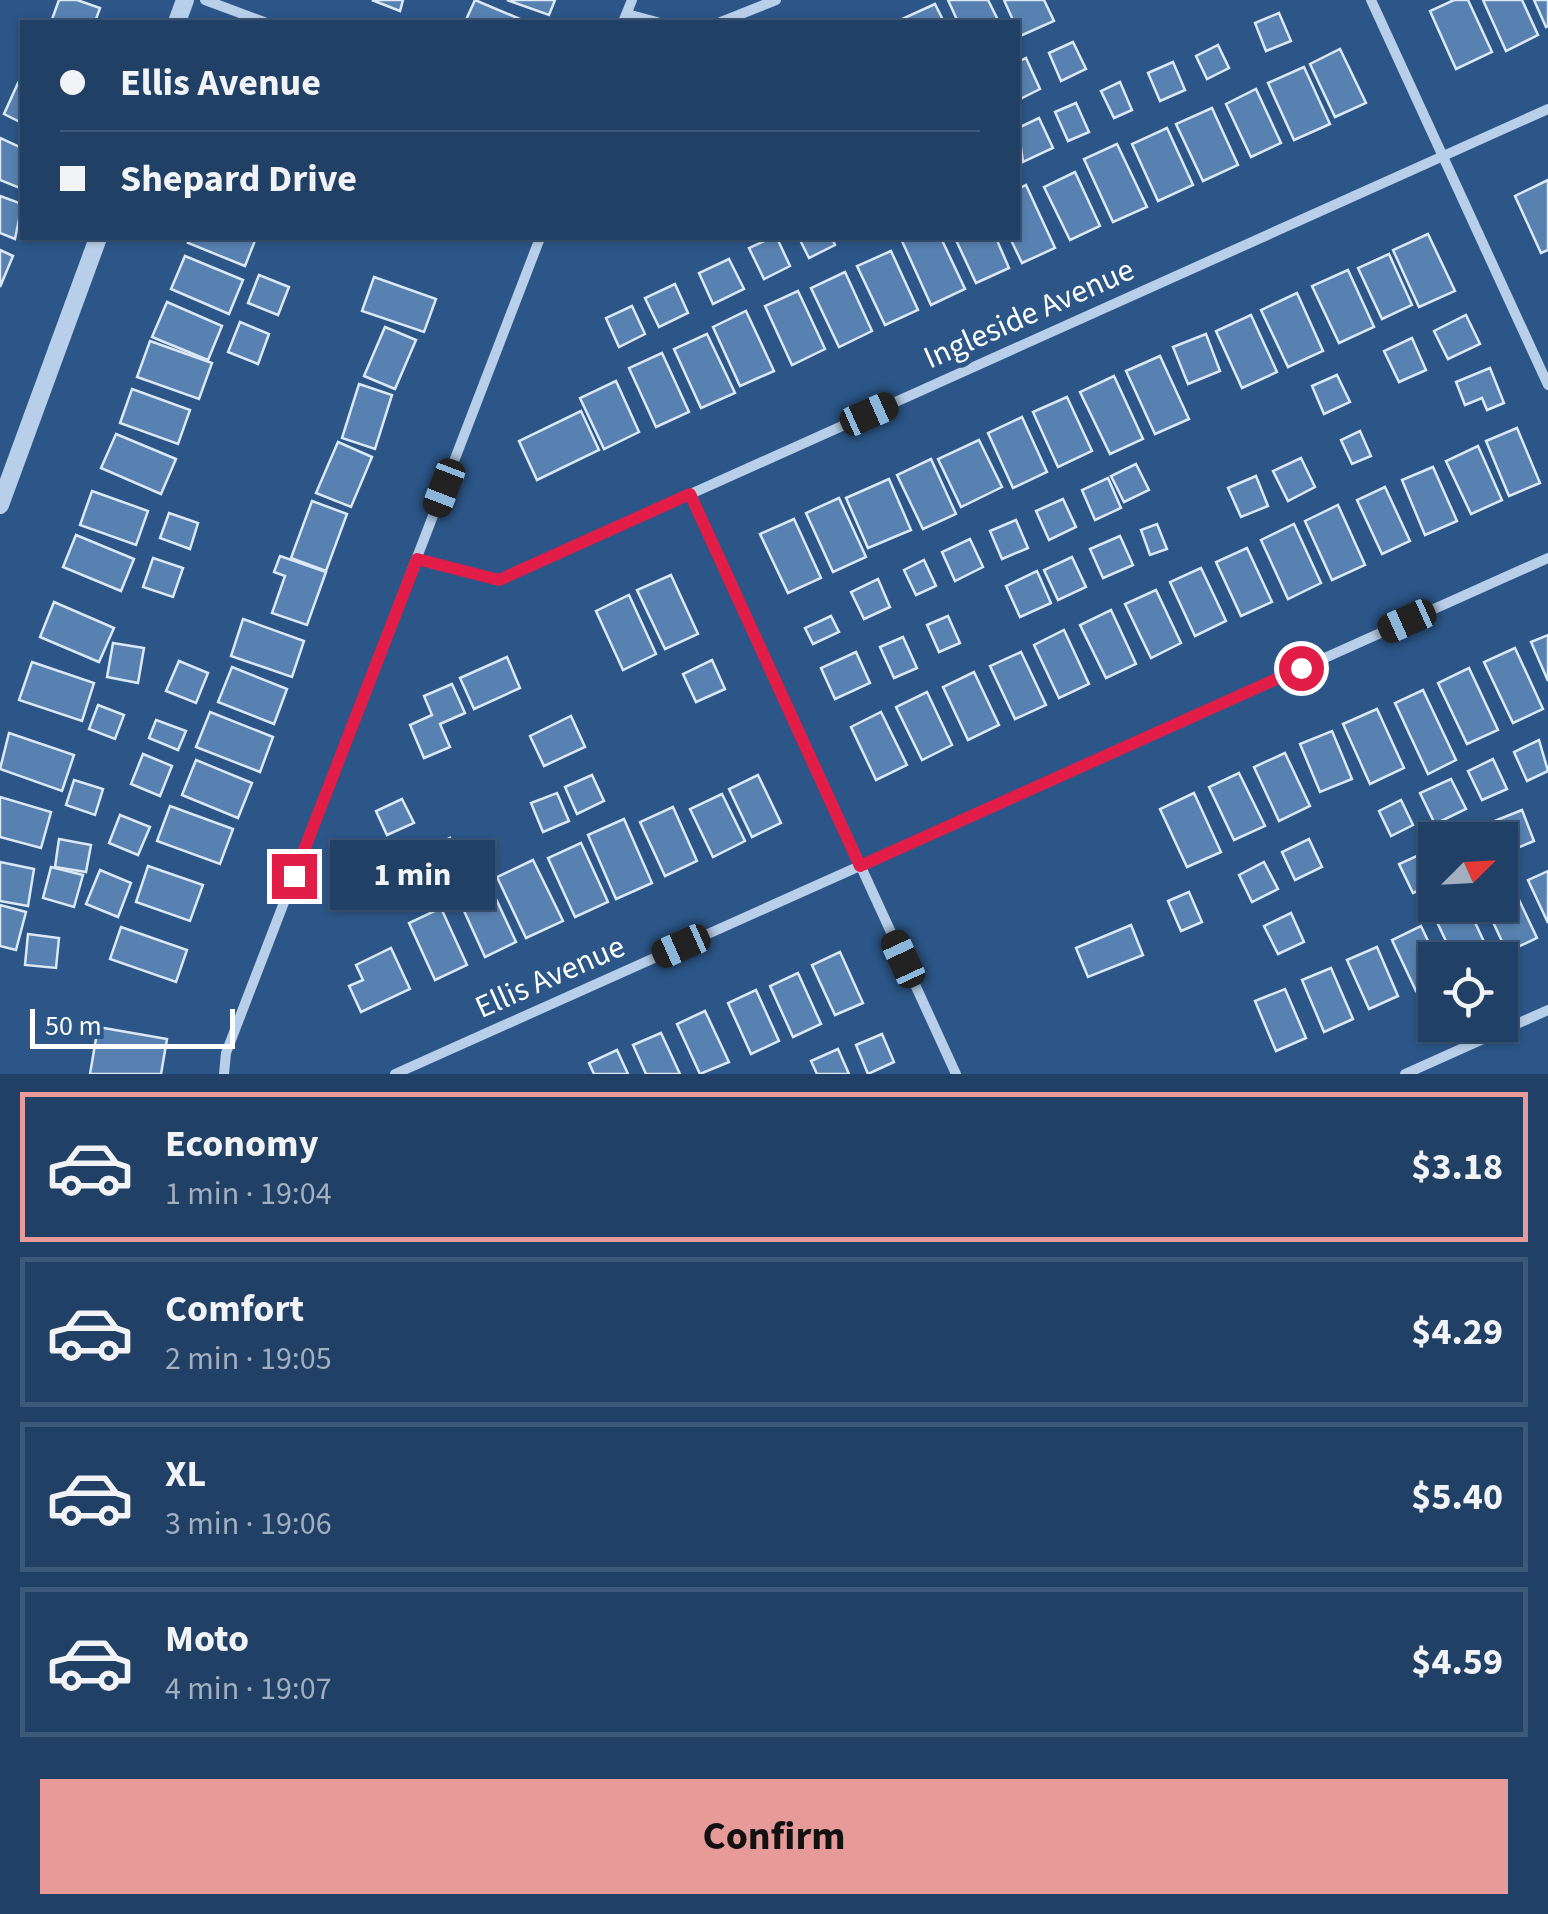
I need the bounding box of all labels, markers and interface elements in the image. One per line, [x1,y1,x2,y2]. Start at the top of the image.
text: Ellis Avenue [120,56,321,110]
text: Shepard Drive [120,152,357,206]
street label: Ingleside Avenue [916,247,1142,381]
car [835,388,903,440]
car [419,455,469,521]
car [1373,595,1441,647]
route start [1279,646,1324,691]
north arrow [1418,822,1518,922]
map controls [1418,822,1518,1042]
callout: 1 min [329,841,494,911]
text: 1 min [374,852,451,898]
route end [272,854,317,899]
car [647,920,715,972]
street label: Ellis Avenue [468,924,632,1030]
car [877,925,929,993]
button: locate [1418,942,1518,1042]
scale bar [30,1004,235,1048]
text: 50 m [45,1006,102,1046]
text: Economy [165,1117,318,1171]
icon: car [45,1122,135,1212]
text: $3.18 [1411,1140,1503,1194]
text: 1 min · 19:04 [165,1171,332,1217]
text: Comfort [165,1282,304,1336]
icon: car [45,1287,135,1377]
text: $4.29 [1411,1305,1503,1359]
text: 2 min · 19:05 [165,1336,332,1382]
text: XL [165,1447,206,1501]
icon: car [45,1452,135,1542]
text: $5.40 [1411,1470,1503,1524]
text: 3 min · 19:06 [165,1501,332,1547]
text: Moto [165,1612,249,1666]
icon: car [45,1617,135,1707]
text: $4.59 [1411,1635,1503,1689]
text: 4 min · 19:07 [165,1666,332,1712]
button: Confirm [40,1779,1508,1894]

